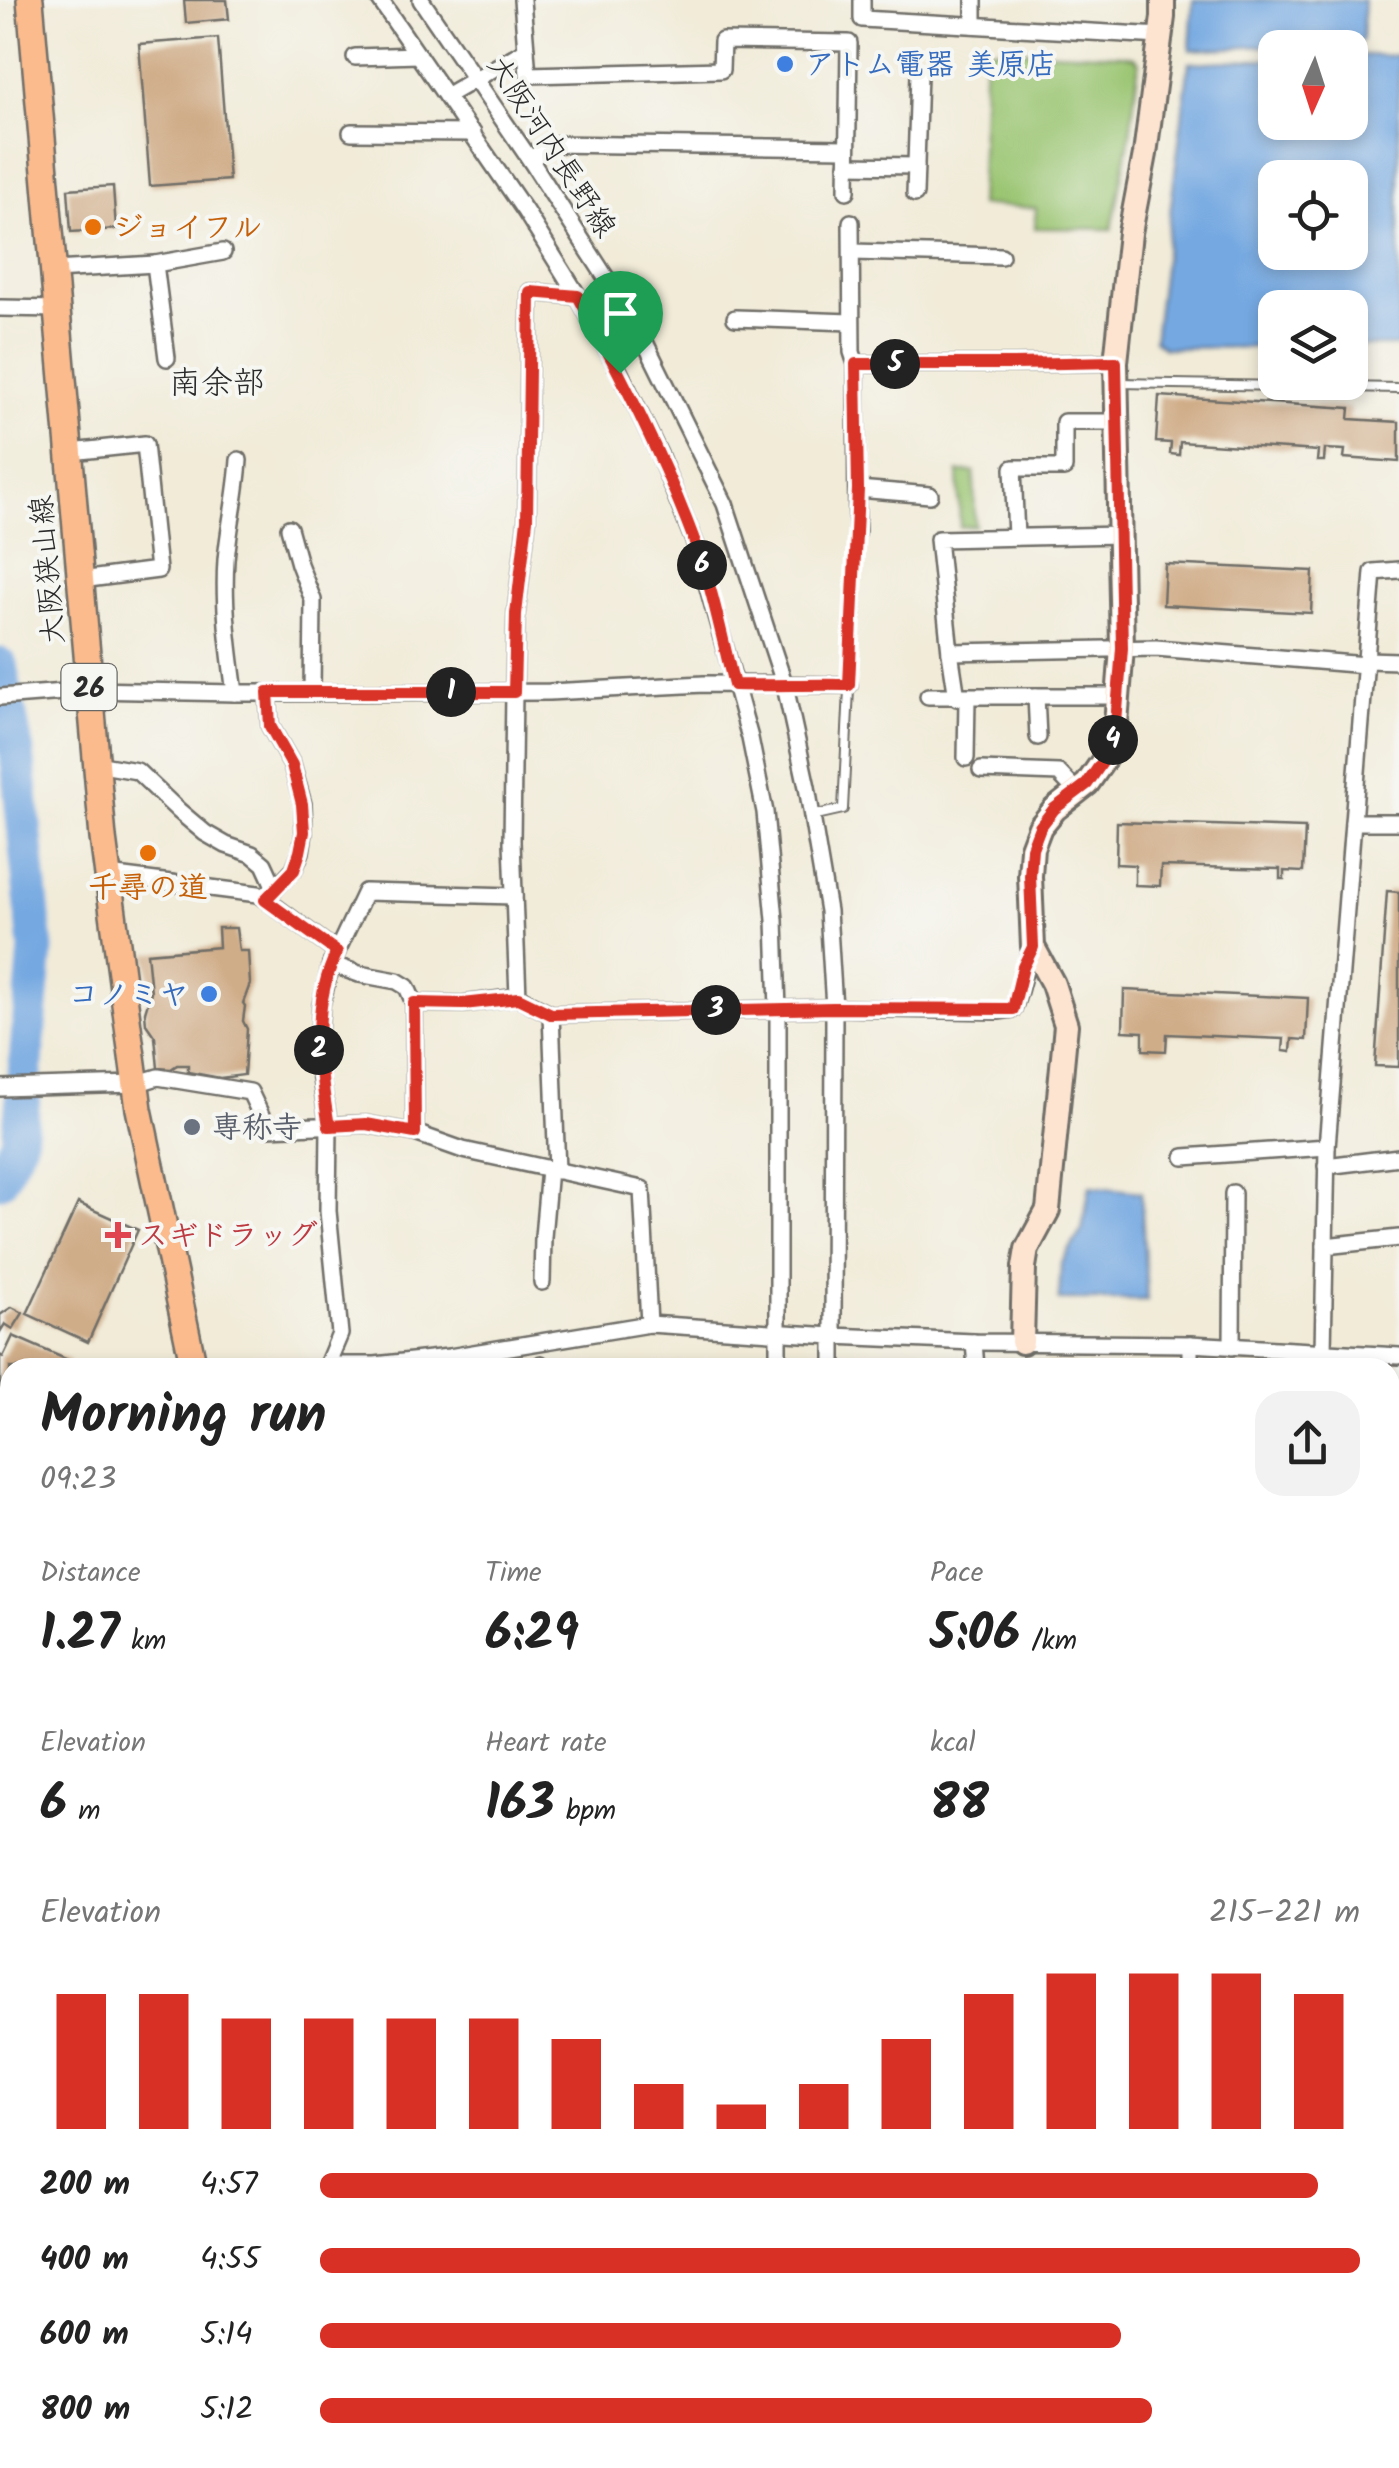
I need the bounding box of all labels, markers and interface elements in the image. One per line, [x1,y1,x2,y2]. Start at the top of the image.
north arrow [1258,30,1368,140]
map controls [1258,30,1368,400]
place label: アトム電器 美原店 [805,42,1057,90]
street label: 大阪河内長野線 [473,46,628,248]
marker: アトム電器 美原店 [774,53,796,75]
button: locate [1258,160,1368,270]
place label: ジョイフル [113,205,262,253]
marker: ジョイフル [82,216,104,238]
pin [578,271,663,374]
icon: arrive [593,286,648,341]
button: layers [1258,290,1368,400]
pin: 5 [870,339,920,389]
text: 5 [888,341,902,386]
district label: 南余部 [169,359,265,410]
street label: 大阪狭山線 [19,493,79,647]
pin: 6 [677,540,727,590]
text: 6 [694,542,710,587]
road number: 26 [62,664,116,710]
pin: 1 [426,667,476,717]
text: 1 [447,669,455,714]
pin: 4 [1088,715,1138,765]
text: 4 [1105,717,1121,762]
marker: 千尋の道 [137,842,159,864]
place label: 千尋の道 [88,865,208,913]
place label: コノミヤ [68,972,189,1020]
marker: コノミヤ [198,983,220,1005]
pin: 3 [691,985,741,1035]
text: 3 [708,987,724,1032]
pin: 2 [294,1025,344,1075]
text: 2 [311,1027,327,1072]
place label: 専称寺 [212,1105,302,1153]
marker: 専称寺 [181,1116,203,1138]
place label: スギドラッグ [138,1213,318,1261]
marker: スギドラッグ [107,1224,129,1246]
text: Morning run [40,1374,327,1461]
button: share [1255,1391,1360,1496]
text: 09:23 [40,1455,116,1506]
text: Distance [40,1551,141,1596]
text: Time [485,1551,542,1596]
text: Pace [930,1551,983,1596]
text: 1.27 [40,1596,120,1676]
text: 6:29 [485,1596,579,1676]
text: 5:06 [930,1596,1020,1676]
text: km [120,1619,166,1664]
text: /km [1020,1619,1077,1664]
text: Elevation [40,1721,146,1766]
text: Heart rate [485,1721,607,1766]
text: kcal [930,1721,976,1766]
text: 6 [40,1766,67,1846]
text: 163 [485,1766,555,1846]
text: 88 [930,1766,989,1846]
text: m [67,1789,101,1834]
text: bpm [555,1789,616,1834]
text: Elevation [40,1888,161,1939]
text: 215–221 m [1209,1888,1360,1939]
text: 200 m [40,2160,130,2211]
text: 4:57 [200,2160,257,2211]
text: 400 m [40,2235,129,2286]
text: 4:55 [200,2235,260,2286]
text: 600 m [40,2310,129,2361]
text: 5:14 [200,2310,253,2361]
text: 800 m [40,2385,130,2436]
text: 5:12 [200,2385,254,2436]

